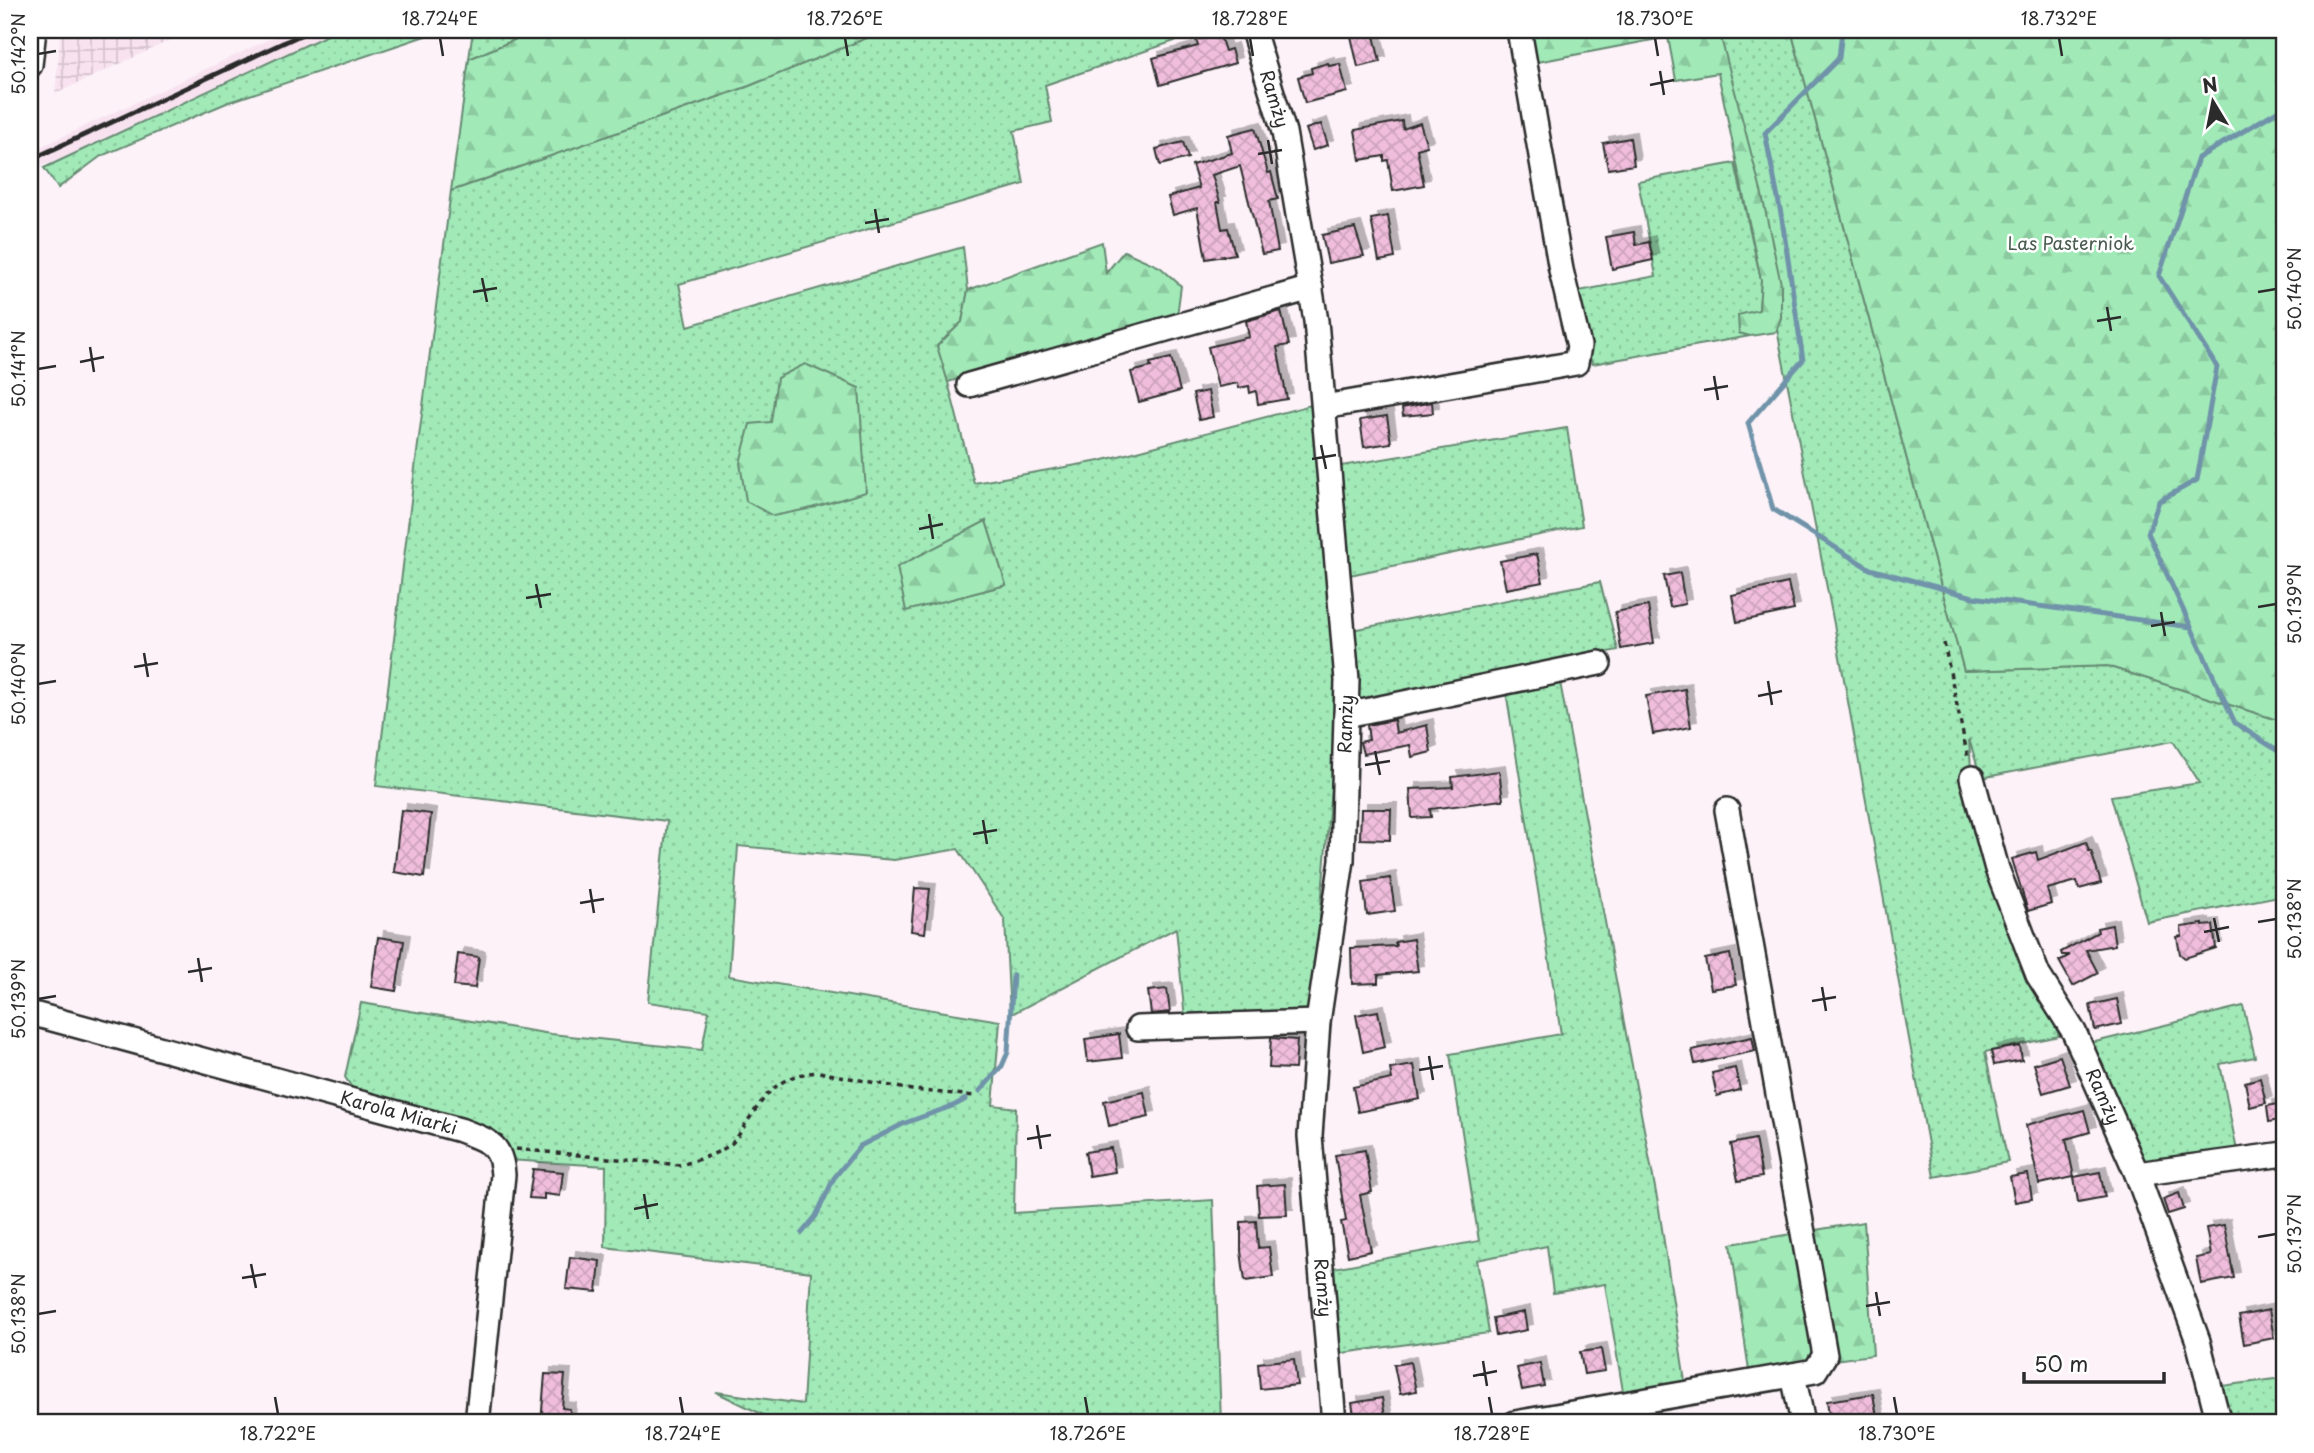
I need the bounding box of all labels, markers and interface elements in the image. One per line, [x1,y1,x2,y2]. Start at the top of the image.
text: 18.724°E [402,4,478,31]
text: 18.726°E [807,4,883,31]
text: 18.728°E [1212,4,1288,31]
text: 18.730°E [1616,4,1694,31]
text: 18.732°E [2021,4,2097,31]
text: 50.142°N [4,13,31,95]
street label: Ramży [1254,66,1297,131]
north arrow [2178,66,2248,136]
text: N [2200,69,2220,99]
park label: Las Pasterniok [2008,229,2134,256]
text: 50.140°N [2280,247,2307,331]
text: 50.141°N [4,330,31,408]
text: 50.139°N [2280,564,2307,644]
text: 50.140°N [4,642,31,726]
street label: Ramży [1330,694,1359,754]
text: 50.138°N [2280,878,2307,960]
text: 50.139°N [4,959,31,1039]
street label: Ramży [2080,1063,2128,1128]
street label: Karola Miarki [337,1083,461,1141]
text: 50.137°N [2280,1194,2307,1274]
street label: Ramży [1308,1257,1340,1318]
text: 50.138°N [4,1273,31,1355]
scale bar [2024,1341,2164,1385]
text: 50 m [2034,1347,2088,1379]
text: 18.722°E [240,1419,316,1446]
text: 18.724°E [645,1419,721,1446]
text: 18.726°E [1050,1419,1126,1446]
text: 18.728°E [1454,1419,1530,1446]
text: 18.730°E [1858,1419,1936,1446]

